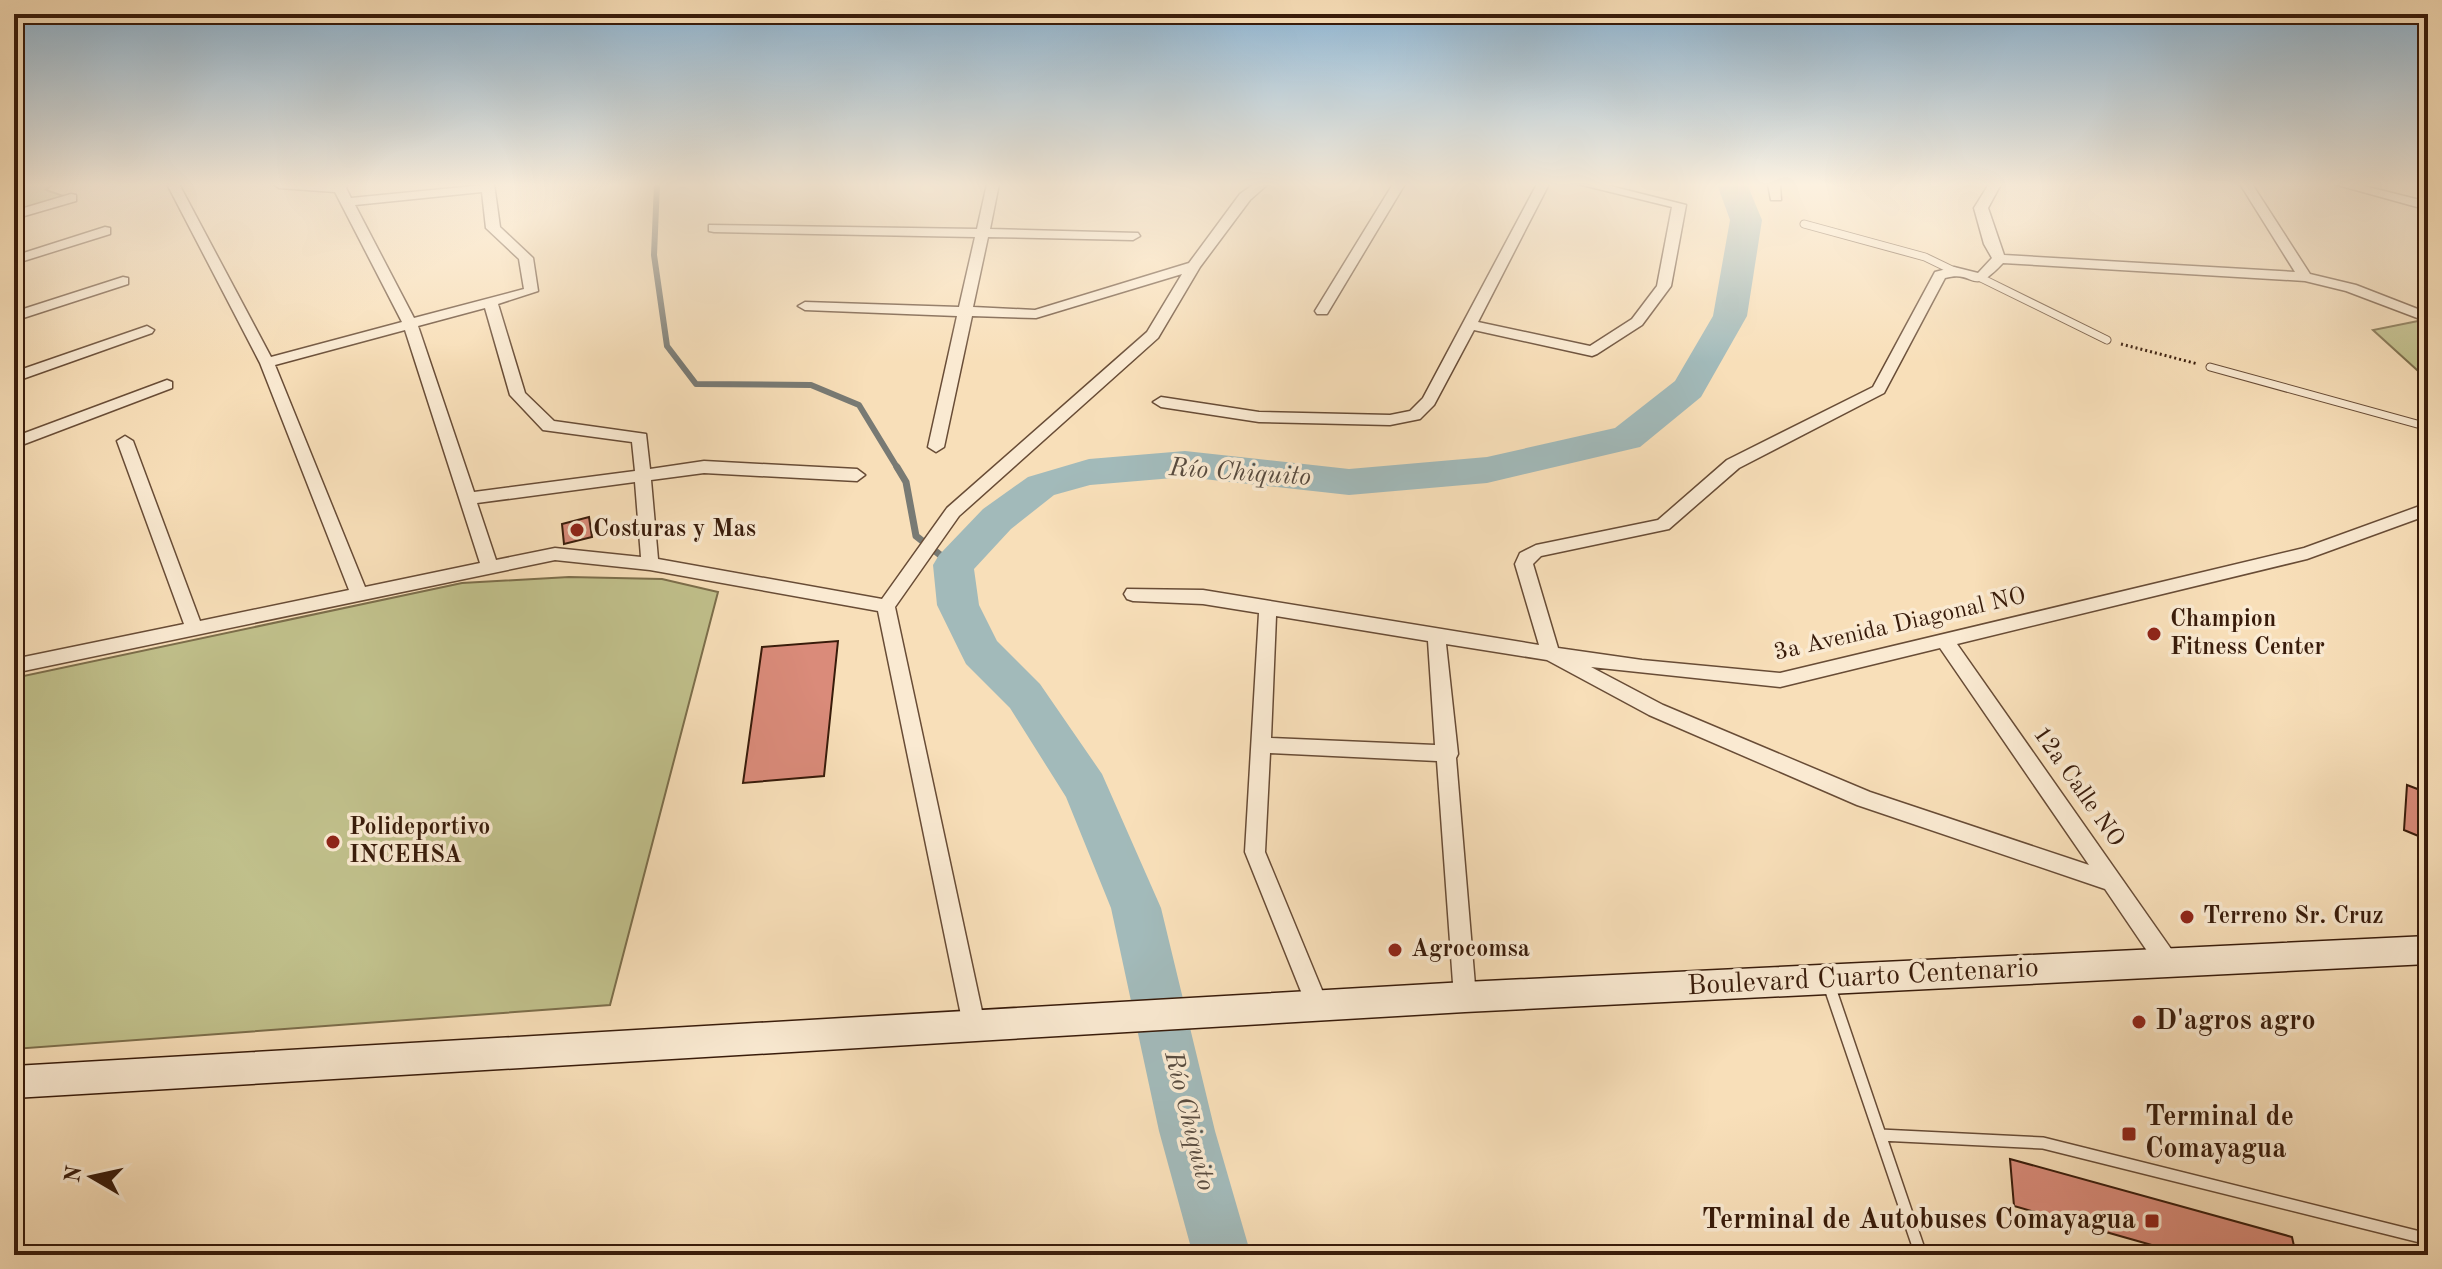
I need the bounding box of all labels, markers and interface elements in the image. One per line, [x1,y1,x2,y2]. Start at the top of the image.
water label: Río Chiquito [1167,455,1312,491]
place label: Costuras y Mas [593,518,756,542]
marker: Costuras y Mas [568,521,586,539]
street label: 3a Avenida Diagonal NO [1772,584,2028,666]
place label: Champion Fitness Center [2170,608,2325,660]
marker: Champion Fitness Center [2145,625,2163,643]
street label: 12a Calle NO [2028,723,2128,851]
place label: Polideportivo INCEHSA [349,816,490,868]
marker: Polideportivo INCEHSA [324,833,342,851]
place label: Terreno Sr. Cruz [2203,905,2384,929]
marker: Terreno Sr. Cruz [2178,908,2196,926]
place label: Agrocomsa [1411,938,1530,962]
marker: Agrocomsa [1386,941,1404,959]
street label: Boulevard Cuarto Centenario [1686,955,2040,1001]
place label: D'agros agro [2155,1008,2316,1036]
marker: D'agros agro [2130,1013,2148,1031]
water label: Río Chiquito [1159,1048,1219,1193]
place label: Terminal de Comayagua [2145,1104,2294,1164]
marker: Terminal de Comayagua [2120,1125,2138,1143]
north arrow [52,1137,132,1217]
text: N [62,1164,86,1184]
place label: Terminal de Autobuses Comayagua [1702,1207,2136,1235]
marker: Terminal de Autobuses Comayagua [2143,1212,2161,1230]

